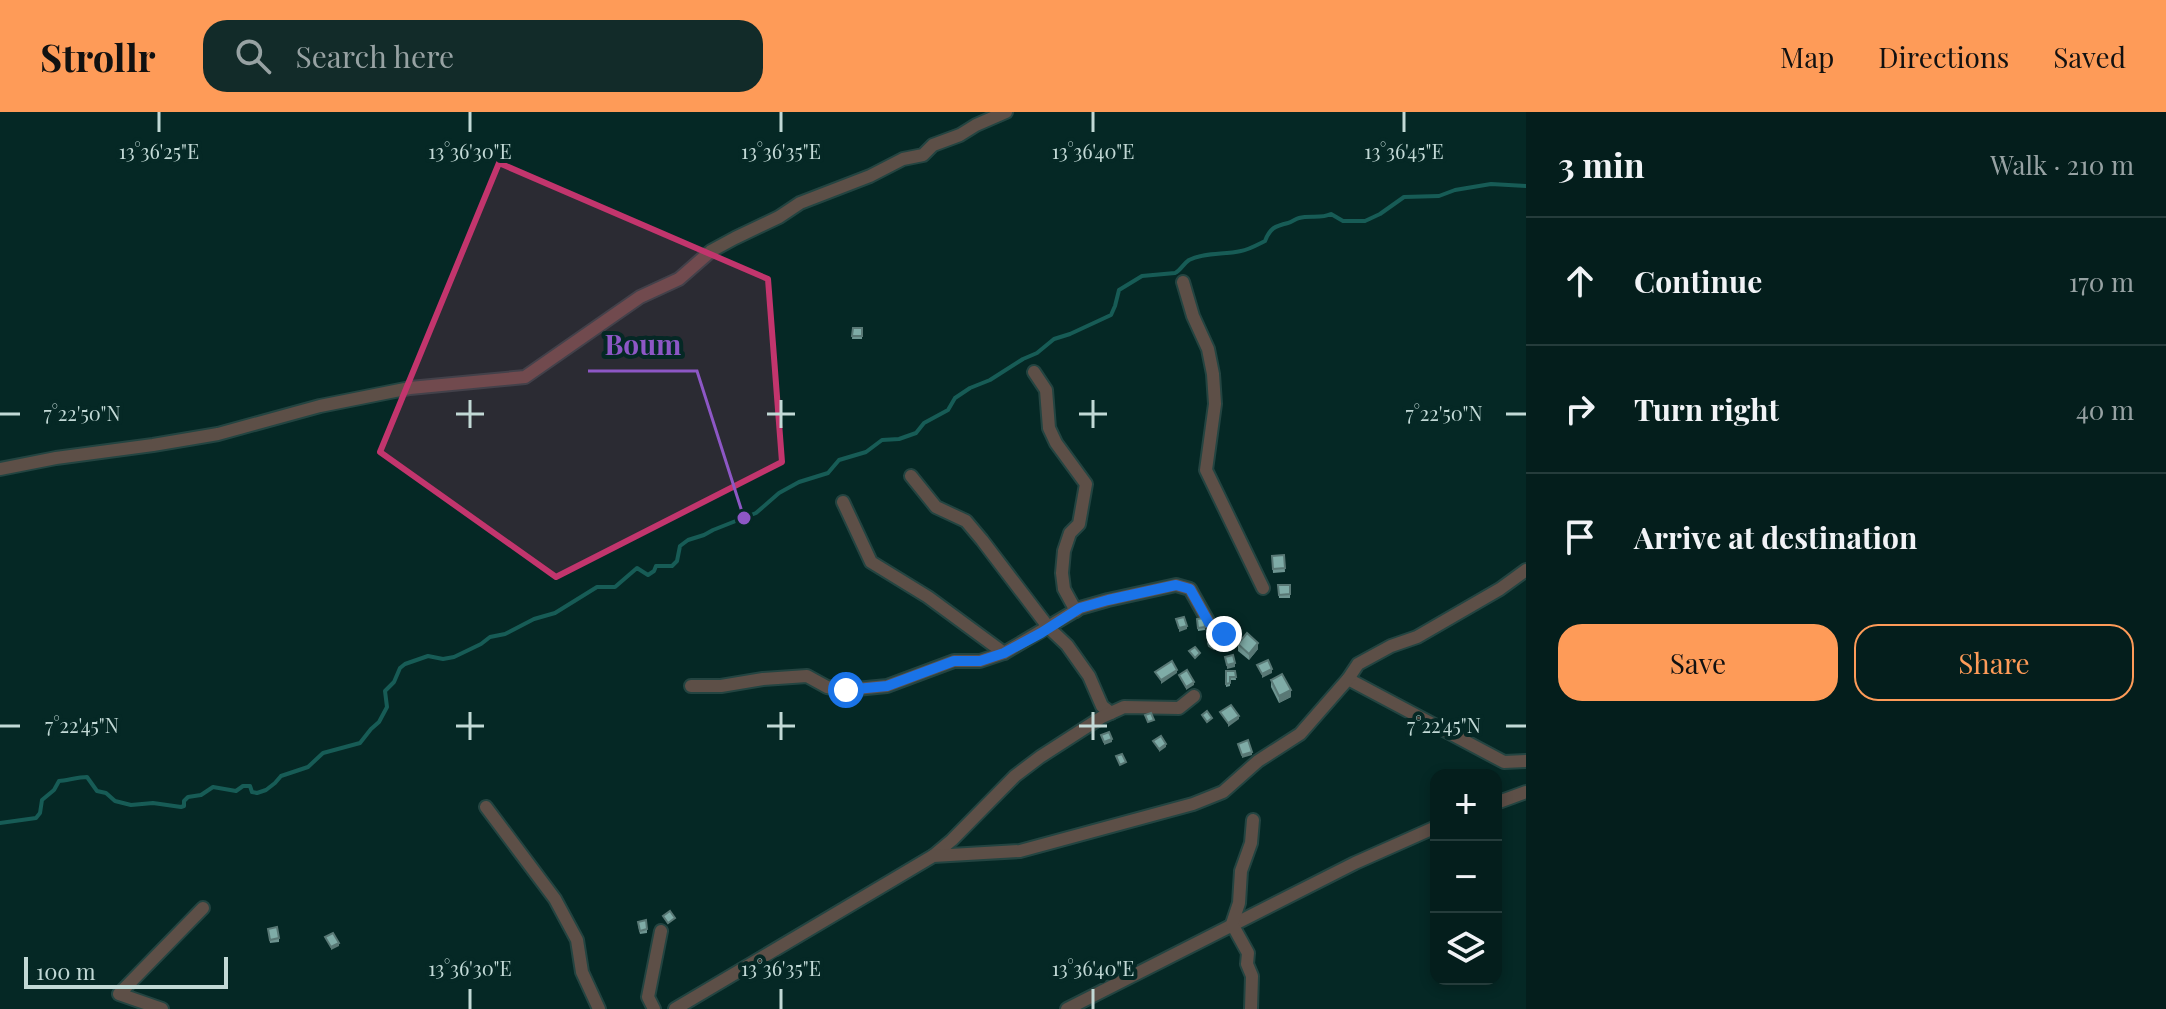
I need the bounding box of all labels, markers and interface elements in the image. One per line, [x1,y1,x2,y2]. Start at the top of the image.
search box [203,20,763,92]
text: Strollr [40,31,155,82]
icon: search [231,34,275,78]
text: Search here [295,36,454,76]
text: Map [1780,38,1834,75]
text: Directions [1878,38,2009,75]
text: Saved [2053,38,2126,75]
text: 13°36'25"E [119,137,199,164]
text: 13°36'30"E [428,137,512,164]
text: 13°36'35"E [741,137,821,164]
text: 13°36'40"E [1052,137,1134,164]
text: 13°36'45"E [1364,137,1444,164]
text: 3 min [1558,141,1645,187]
text: Walk · 210 m [1990,147,2134,182]
icon: ahead [1558,259,1602,303]
text: Continue [1634,261,1762,301]
text: 170 m [2069,264,2134,299]
callout: Boum [588,319,697,371]
text: Boum [605,325,681,362]
icon: right [1558,387,1602,431]
text: Turn right [1634,389,1779,429]
text: 40 m [2076,392,2134,427]
text: 7°22'50"N [43,399,121,426]
text: 7°22'50"N [1405,399,1483,426]
icon: arrive [1558,515,1602,559]
text: Arrive at destination [1634,517,1917,557]
route end [1206,616,1242,652]
button: Save [1558,624,1838,701]
button: Share [1854,624,2134,701]
route start [828,672,864,708]
text: 7°22'45"N [45,711,119,738]
text: 7°22'45"N [1407,711,1481,738]
map controls [1430,769,1502,985]
button: + [1430,769,1502,841]
button: − [1430,841,1502,913]
button: layers [1430,913,1502,985]
scale bar [24,953,228,989]
text: 13°36'30"E [428,954,512,981]
text: 13°36'35"E [741,954,821,981]
text: 13°36'40"E [1052,954,1134,981]
text: 100 m [36,956,96,986]

